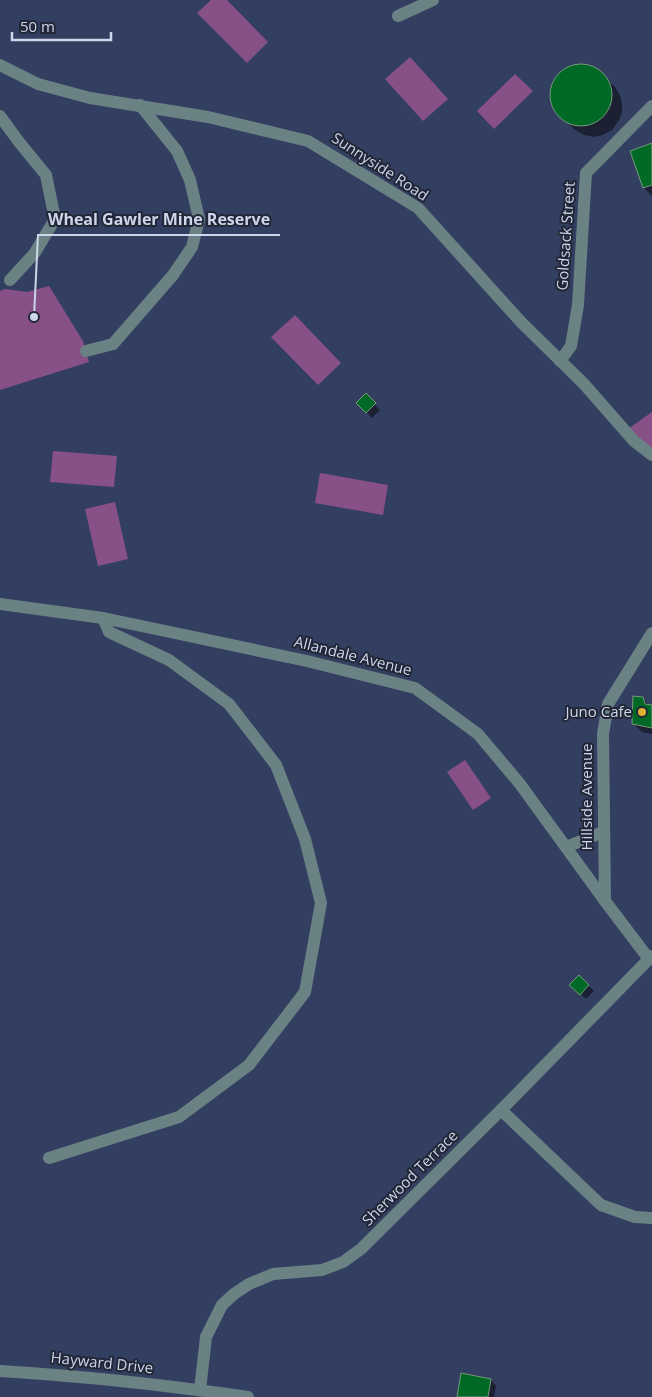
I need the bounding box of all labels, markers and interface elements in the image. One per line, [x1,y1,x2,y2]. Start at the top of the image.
scale bar [12,10,111,42]
text: 50 m [20,16,55,36]
street label: Sunnyside Road [328,127,433,205]
street label: Goldsack Street [551,181,579,291]
callout: Wheal Gawler Mine Reserve [38,204,280,235]
text: Wheal Gawler Mine Reserve [48,208,270,230]
street label: Allandale Avenue [292,631,414,679]
place label: Juno Cafe [563,701,632,721]
marker: Juno Cafe [636,706,648,718]
street label: Hillside Avenue [576,743,596,851]
street label: Sherwood Terrace [357,1125,461,1229]
street label: Hayward Drive [50,1347,154,1377]

